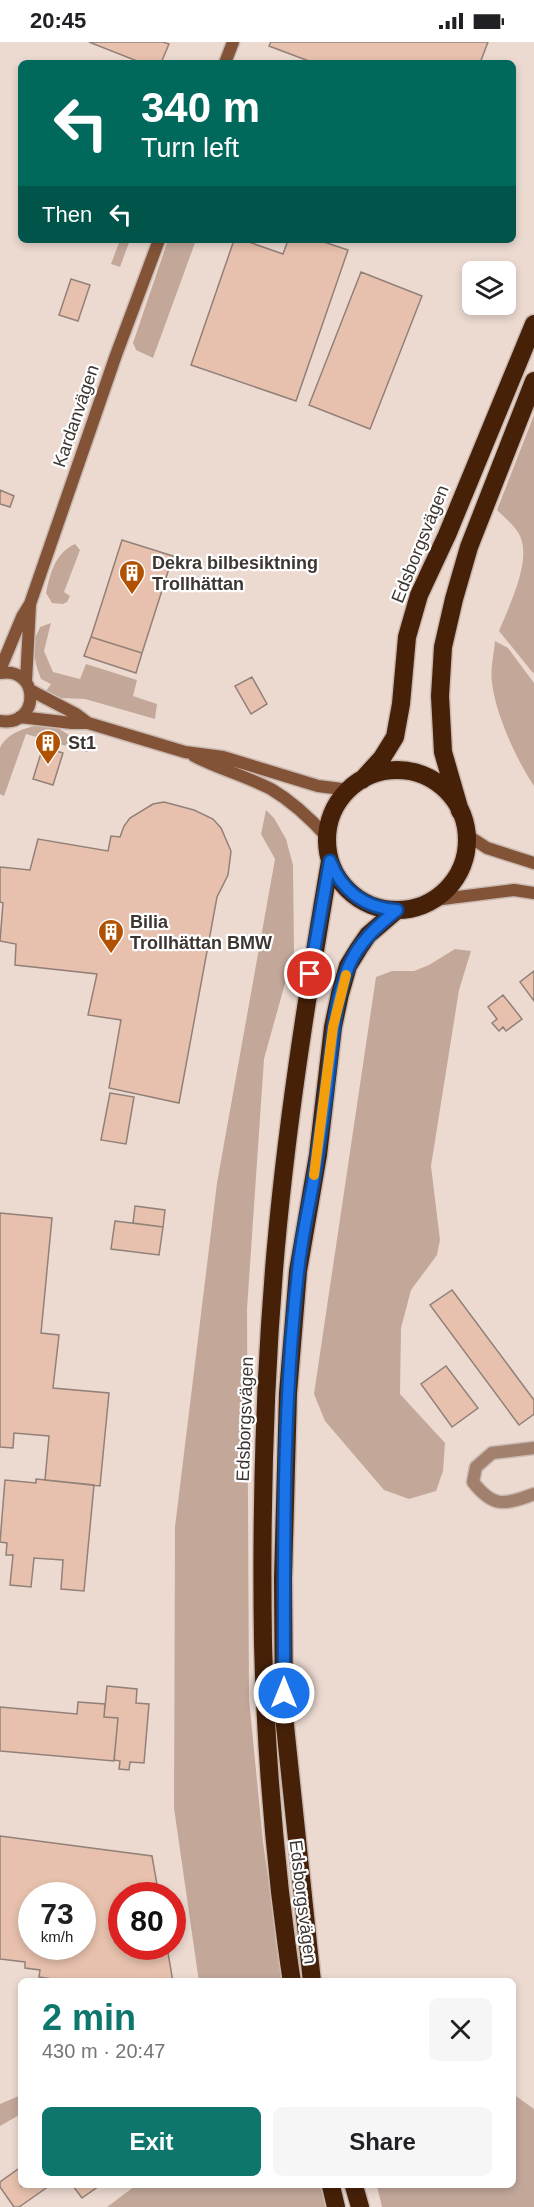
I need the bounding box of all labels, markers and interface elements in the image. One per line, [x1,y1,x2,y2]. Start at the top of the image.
text: 20:45 [30,8,86,33]
icon: left [42,84,120,162]
text: 340 m [141,84,260,131]
text: Turn left [141,133,239,163]
icon: left [104,198,137,231]
text: Then [42,202,92,227]
map controls [462,261,516,315]
button: layers [462,261,516,315]
street label: Kardanvägen [49,362,103,470]
street label: Edsborgsvägen [387,482,453,606]
place label: Dekra bilbesiktning Trollhättan [152,553,318,594]
building icon: Dekra bilbesiktning Trollhättan [117,558,147,596]
building icon: St1 [33,728,63,766]
place label: St1 [68,733,96,753]
place label: Bilia Trollhättan BMW [130,912,272,953]
building icon: Bilia Trollhättan BMW [96,917,126,955]
pin [284,948,335,999]
icon: arrive [293,957,326,990]
street label: Edsborgsvägen [233,1356,257,1482]
position arrow [252,1661,316,1725]
street label: Edsborgsvägen [285,1839,321,1965]
speed limit sign: 80 [108,1882,186,1960]
text: 73 [40,1897,74,1930]
text: km/h [41,1928,73,1945]
text: 2 min [42,1997,136,2038]
button: close [429,1998,492,2061]
text: 430 m · 20:47 [42,2040,165,2062]
button: Exit [42,2107,261,2176]
button: Share [273,2107,492,2176]

